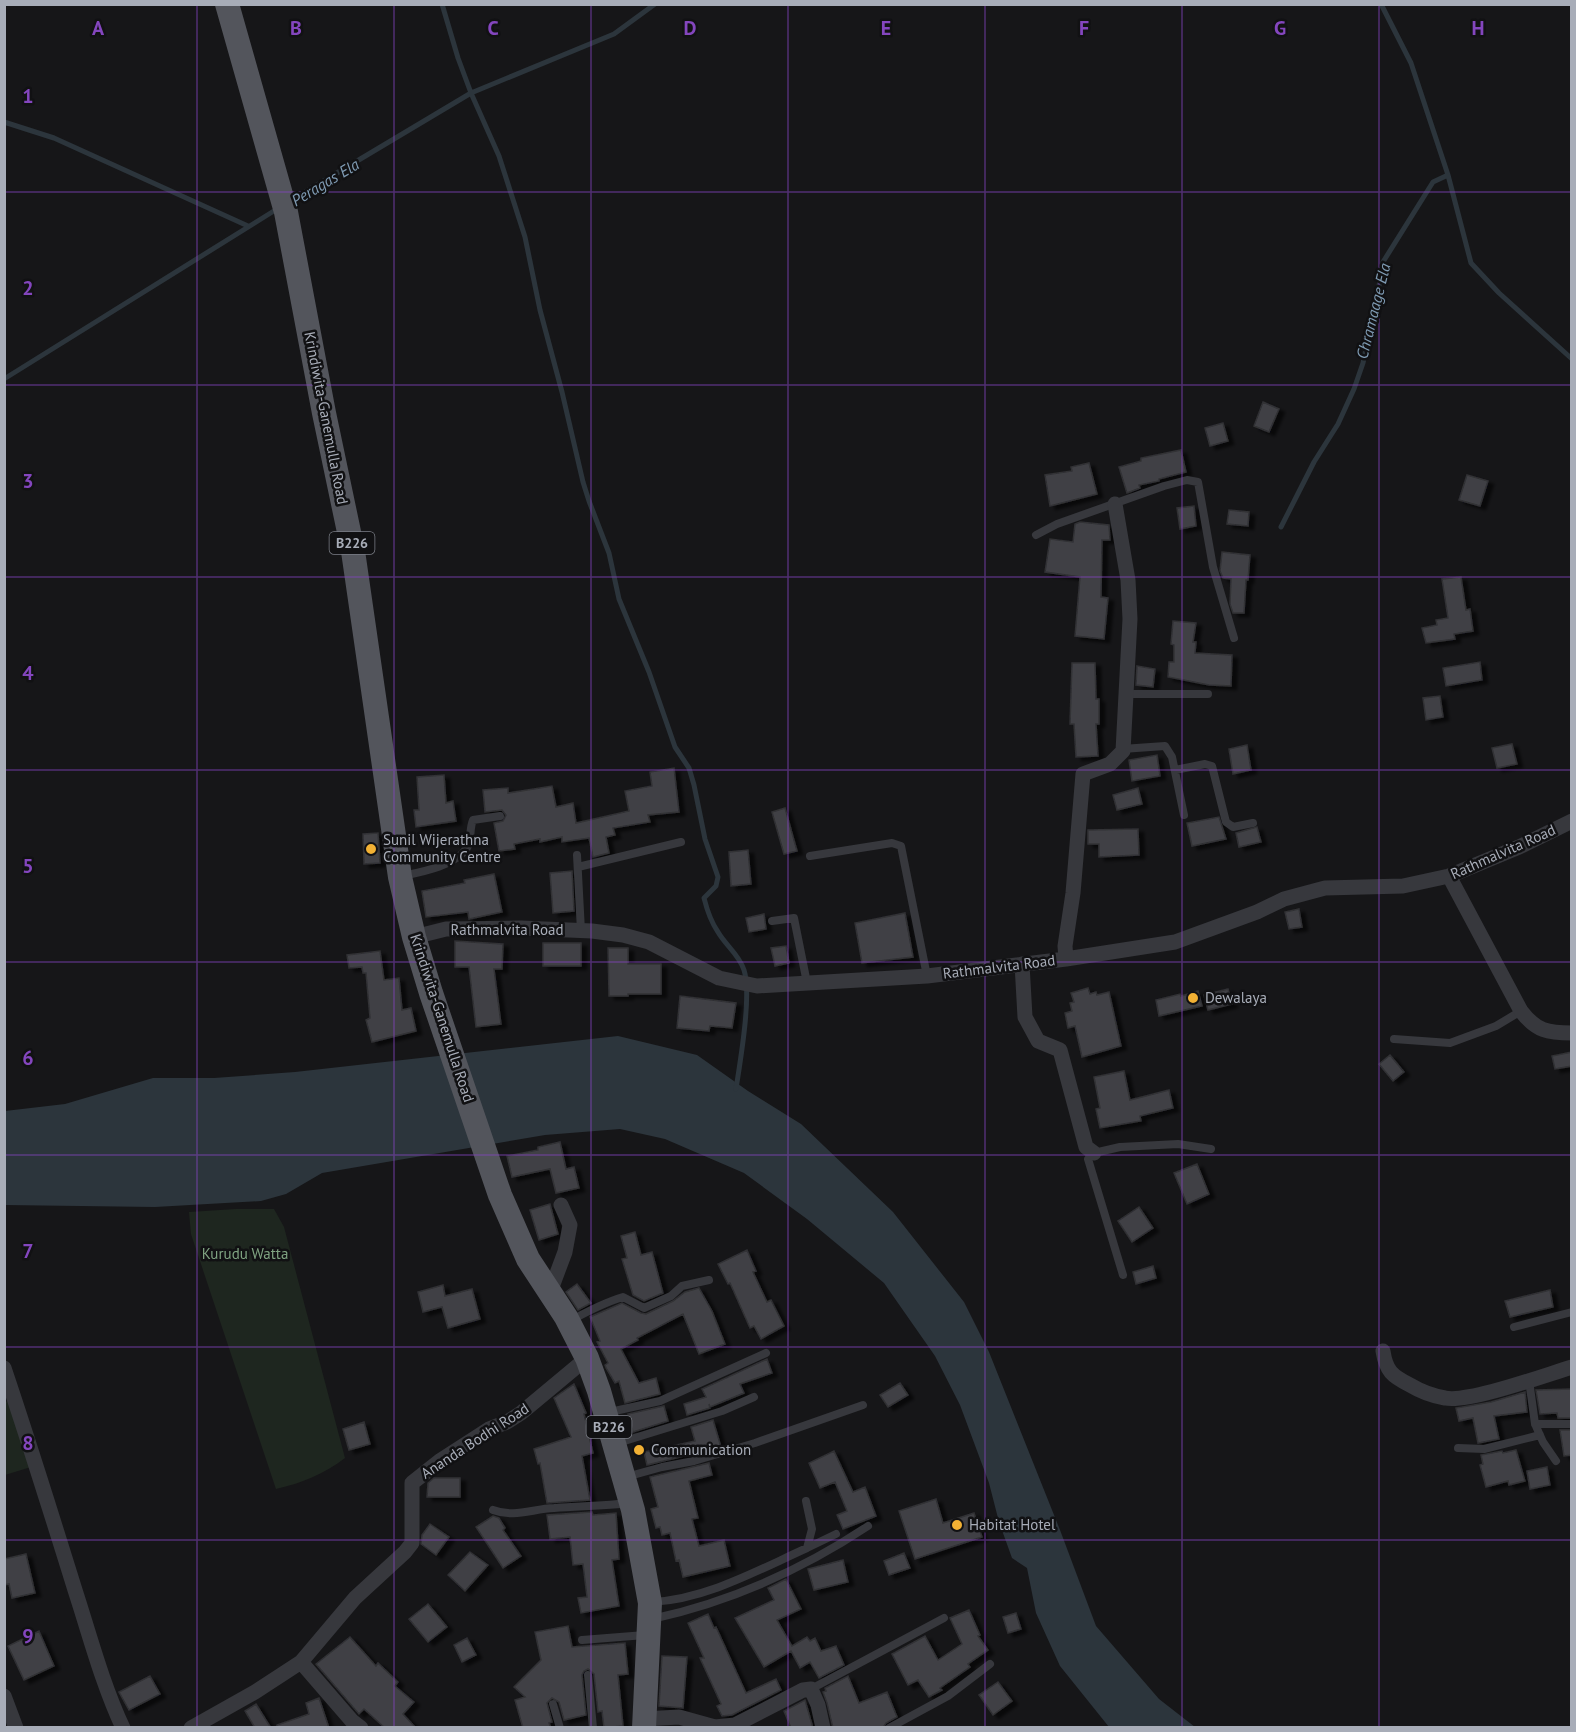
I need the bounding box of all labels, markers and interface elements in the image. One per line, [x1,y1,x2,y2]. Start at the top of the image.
text: A [92,15,105,41]
text: B [290,15,302,41]
text: C [487,15,499,41]
text: D [684,15,697,41]
text: E [881,15,891,41]
text: F [1079,15,1089,41]
text: G [1274,15,1286,41]
text: H [1471,15,1485,41]
text: 1 [22,83,34,109]
water label: Peragas Ela [287,154,363,210]
water label: Chramaage Ela [1351,261,1395,361]
text: 2 [22,275,34,301]
street label: Krindiwita-Ganemulla Road [300,330,353,506]
text: 3 [22,468,34,494]
road number: B226 [330,532,374,554]
text: 4 [22,660,34,686]
street label: Rathmalvita Road [1447,820,1558,883]
place label: Sunil Wijerathna Community Centre [383,830,501,866]
marker: Sunil Wijerathna Community Centre [364,842,378,856]
text: 5 [22,853,34,879]
street label: Rathmalvita Road [450,920,564,939]
street label: Krindiwita-Ganemulla Road [406,931,479,1104]
street label: Rathmalvita Road [942,950,1056,983]
place label: Dewalaya [1205,988,1267,1007]
marker: Dewalaya [1186,991,1200,1005]
text: 6 [22,1045,34,1071]
text: 7 [22,1238,34,1264]
park label: Kurudu Watta [202,1244,288,1263]
street label: Ananda Bodhi Road [417,1399,532,1483]
road number: B226 [586,1416,632,1438]
text: 8 [22,1430,34,1456]
place label: Communication [651,1440,751,1459]
marker: Communication [632,1443,646,1457]
place label: Habitat Hotel [969,1515,1056,1534]
marker: Habitat Hotel [950,1518,964,1532]
text: 9 [22,1623,34,1649]

